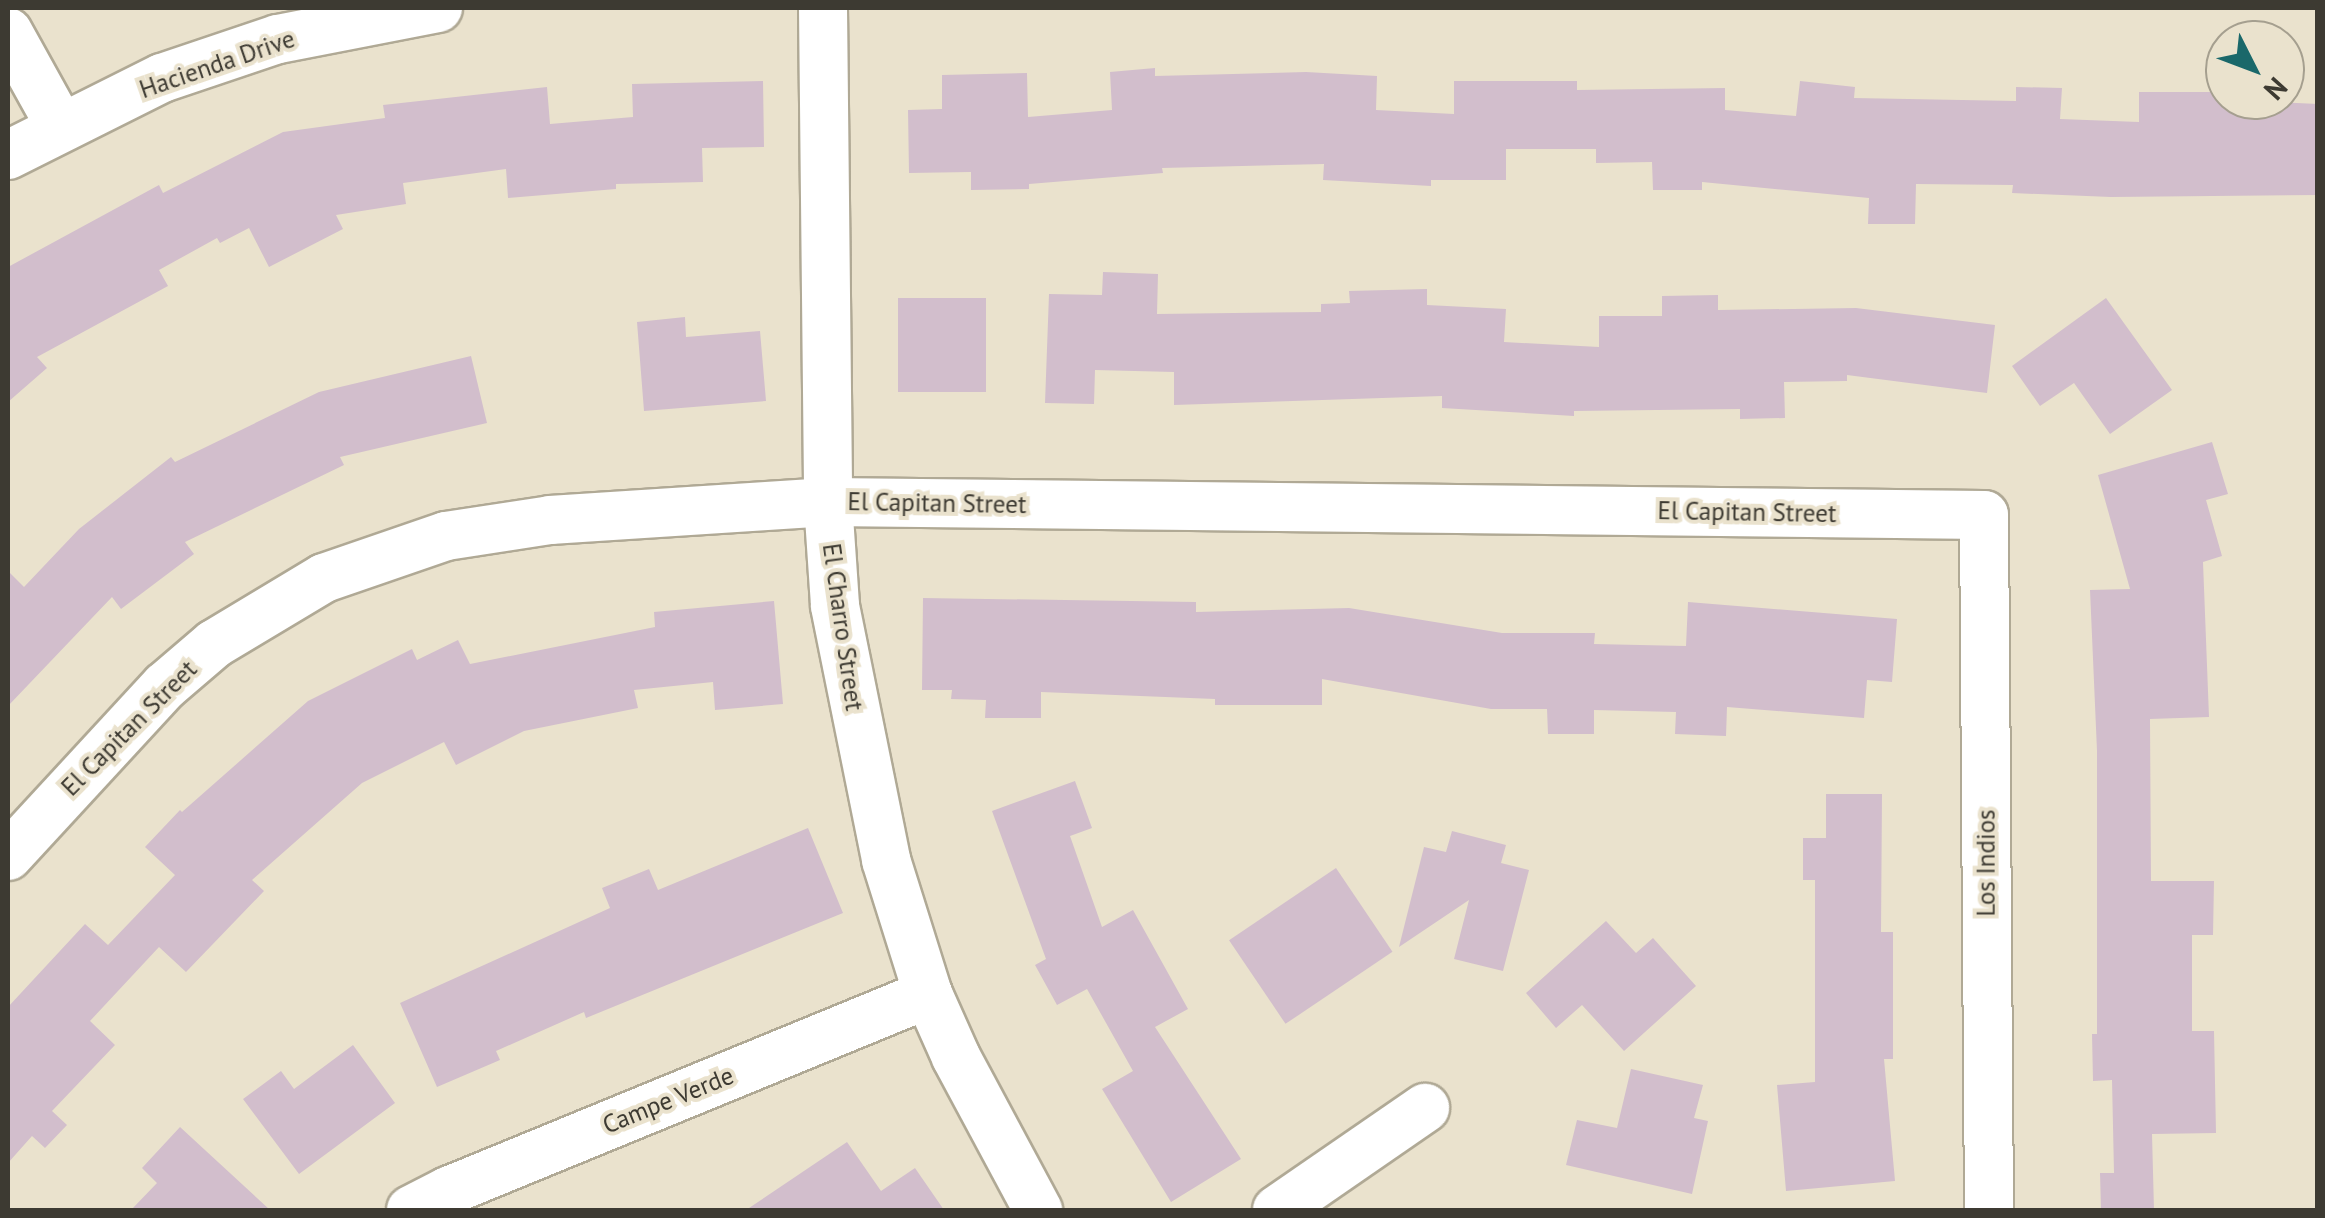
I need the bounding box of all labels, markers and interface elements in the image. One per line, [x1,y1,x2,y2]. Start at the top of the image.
north arrow [2205,20,2305,120]
street label: Hacienda Drive [135,23,299,105]
text: N [2256,70,2296,108]
street label: El Capitan Street [847,486,1027,520]
street label: El Capitan Street [1657,495,1837,529]
street label: El Charro Street [816,541,870,713]
street label: El Capitan Street [55,654,203,802]
street label: Los Indios [1971,809,2001,917]
street label: Campe Verde [598,1060,738,1140]

